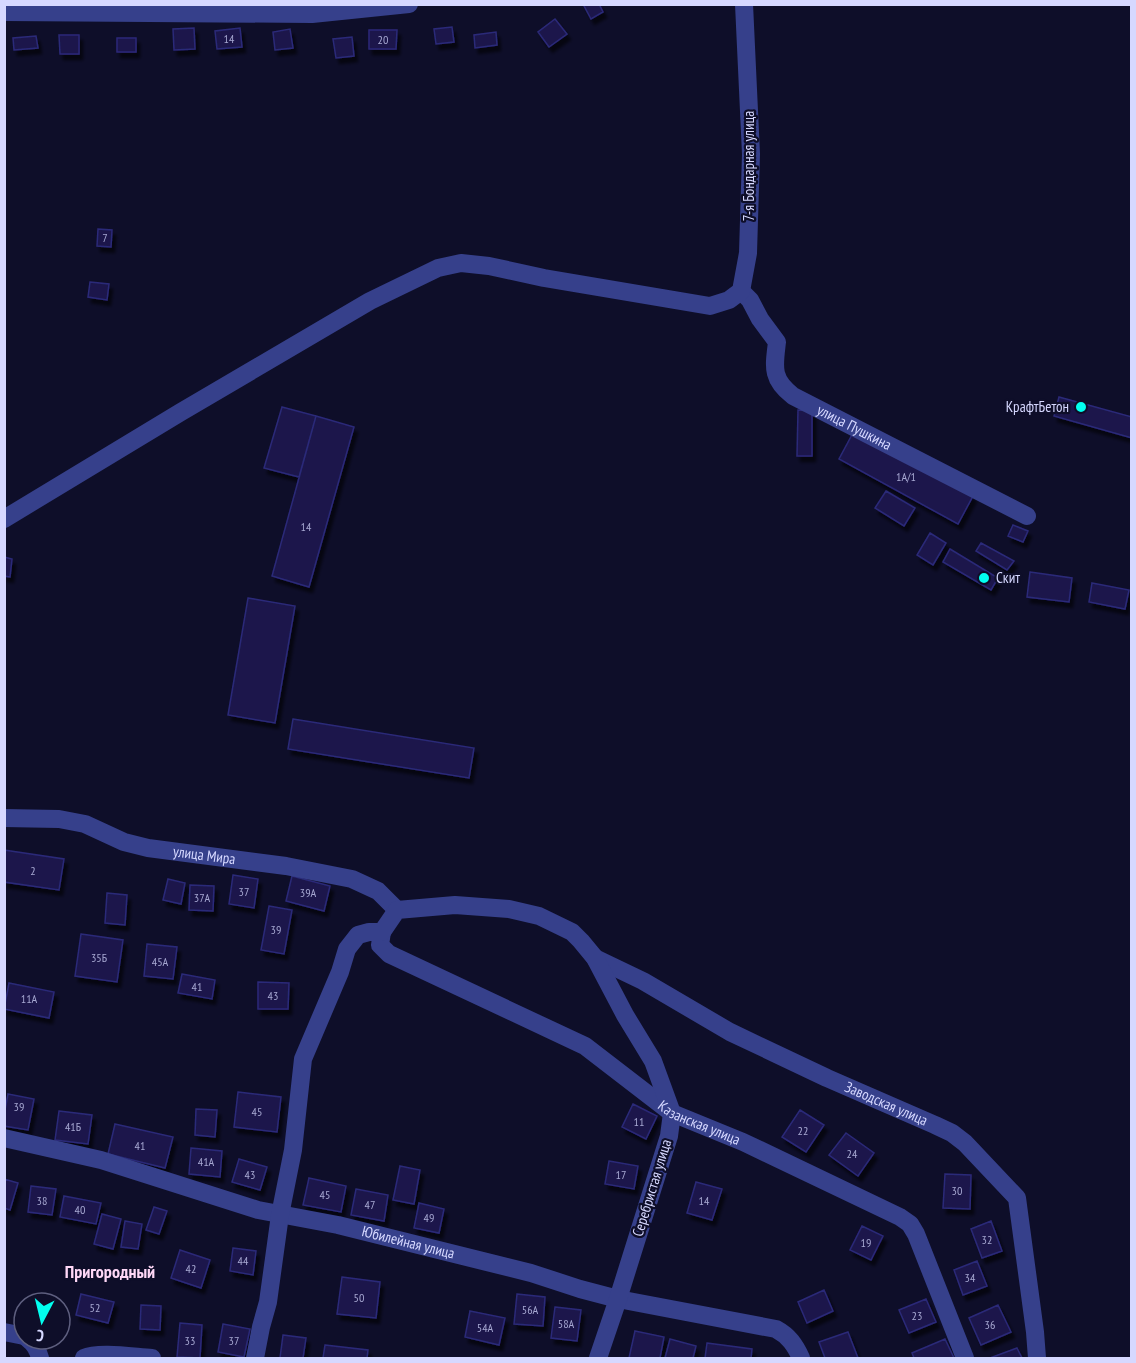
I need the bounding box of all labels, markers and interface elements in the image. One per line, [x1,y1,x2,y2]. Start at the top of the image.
house number: 14 [224,31,235,46]
house number: 20 [378,32,388,47]
street label: 7-я Бондарная улица [739,111,758,221]
house number: 7 [102,230,108,245]
place label: КрафтБетон [1006,397,1069,416]
street label: улица Пушкина [814,400,895,454]
marker: КрафтБетон [1074,400,1088,414]
house number: 1А/1 [896,469,916,484]
house number: 14 [301,519,312,534]
place label: Скит [996,568,1020,587]
marker: Скит [977,571,991,585]
street label: улица Мира [172,841,237,868]
house number: 2 [30,863,36,878]
house number: 37 [239,884,249,899]
house number: 39А [300,885,317,900]
house number: 37А [194,890,211,905]
house number: 39 [271,922,281,937]
house number: 35Б [91,950,107,965]
house number: 45А [152,954,169,969]
house number: 41 [192,979,202,994]
house number: 43 [268,988,278,1003]
house number: 11А [21,991,38,1006]
street label: Заводская улица [842,1077,931,1130]
street label: Казанская улица [654,1096,743,1149]
house number: 39 [14,1099,24,1114]
house number: 45 [252,1104,262,1119]
house number: 11 [634,1114,644,1129]
house number: 41Б [65,1119,81,1134]
house number: 22 [798,1123,808,1138]
street label: Серебристая улица [628,1137,675,1239]
house number: 41 [135,1138,145,1153]
house number: 24 [847,1146,858,1161]
house number: 41А [198,1154,215,1169]
house number: 43 [245,1167,255,1182]
house number: 17 [616,1167,626,1182]
house number: 30 [952,1183,962,1198]
house number: 45 [320,1187,330,1202]
house number: 38 [37,1193,47,1208]
house number: 14 [699,1193,710,1208]
house number: 47 [365,1197,375,1212]
house number: 40 [75,1202,85,1217]
house number: 49 [424,1210,434,1225]
street label: Юбилейная улица [360,1221,457,1263]
house number: 32 [982,1232,992,1247]
house number: 19 [861,1235,871,1250]
house number: 44 [238,1253,249,1268]
district label: Пригородный [65,1260,155,1283]
house number: 42 [186,1261,196,1276]
house number: 34 [965,1270,976,1285]
house number: 50 [354,1290,364,1305]
north arrow [12,1291,72,1351]
house number: 52 [90,1300,100,1315]
house number: 56А [522,1302,539,1317]
house number: 23 [912,1308,922,1323]
house number: 58А [558,1316,575,1331]
house number: 36 [985,1317,995,1332]
house number: 54А [477,1320,494,1335]
text: С [35,1325,45,1346]
house number: 33 [185,1333,195,1348]
house number: 37 [229,1333,239,1348]

